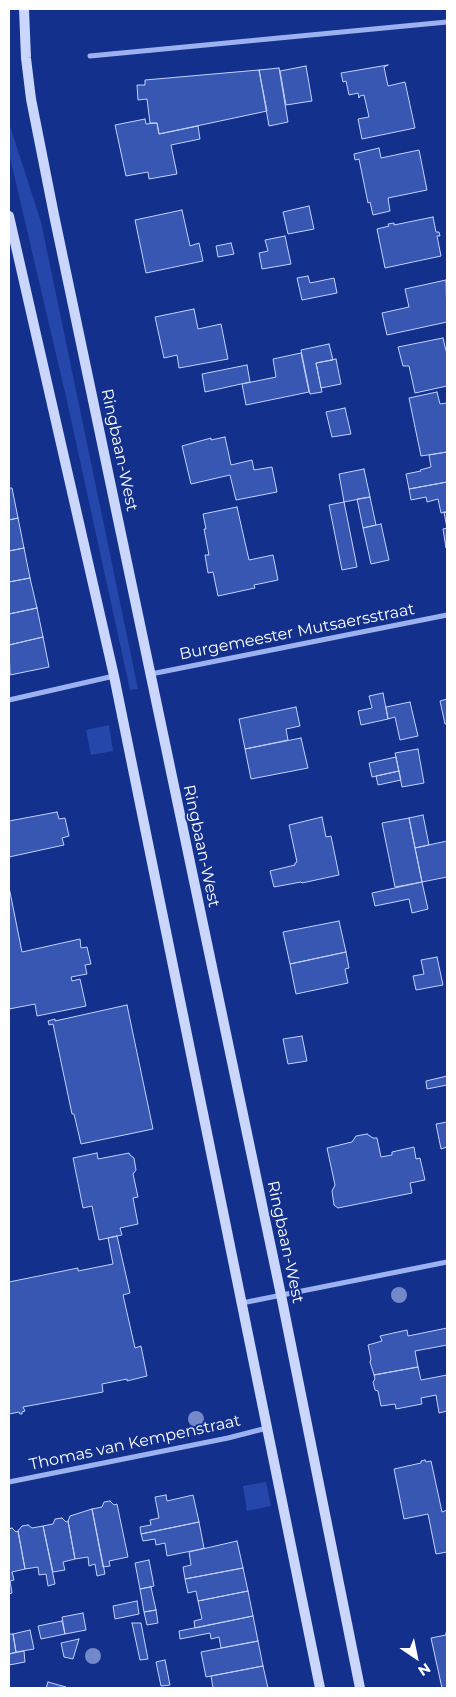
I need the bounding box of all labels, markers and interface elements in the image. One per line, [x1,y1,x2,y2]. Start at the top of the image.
street label: Ringbaan-West [97,387,141,513]
street label: Burgemeester Mutsaersstraat [178,600,416,664]
street label: Ringbaan-West [179,783,223,909]
street label: Ringbaan-West [263,1179,307,1305]
street label: Thomas van Kempenstraat [28,1411,242,1475]
north arrow [391,1632,441,1682]
text: N [415,1659,434,1680]

